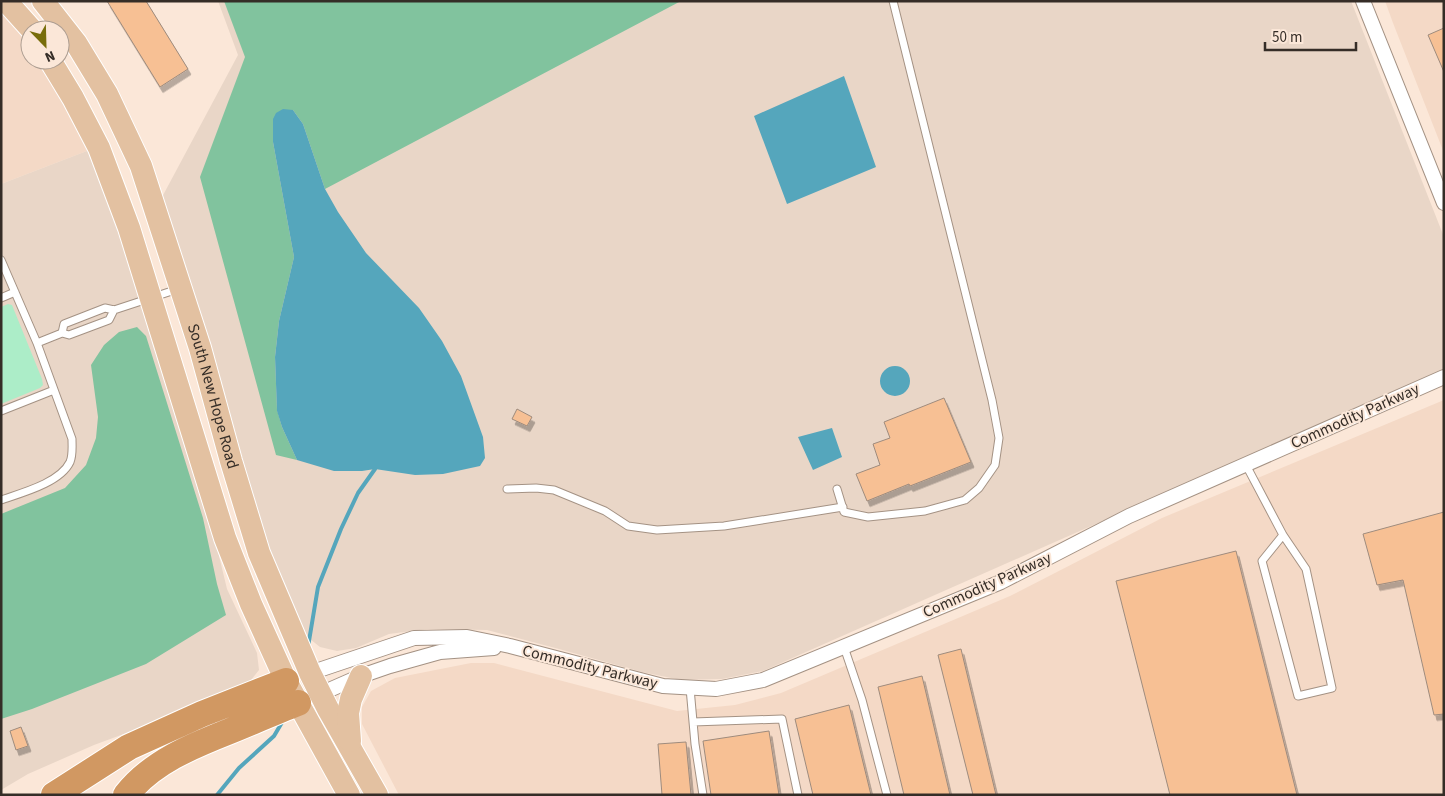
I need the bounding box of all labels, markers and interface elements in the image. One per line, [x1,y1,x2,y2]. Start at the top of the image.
north arrow [20,20,70,70]
scale bar [1265,20,1356,52]
text: 50 m [1272,27,1302,48]
text: N [41,45,58,67]
street label: South New Hope Road [182,321,244,472]
street label: Commodity Parkway [1287,378,1423,454]
street label: Commodity Parkway [919,547,1055,623]
street label: Commodity Parkway [520,640,660,695]

